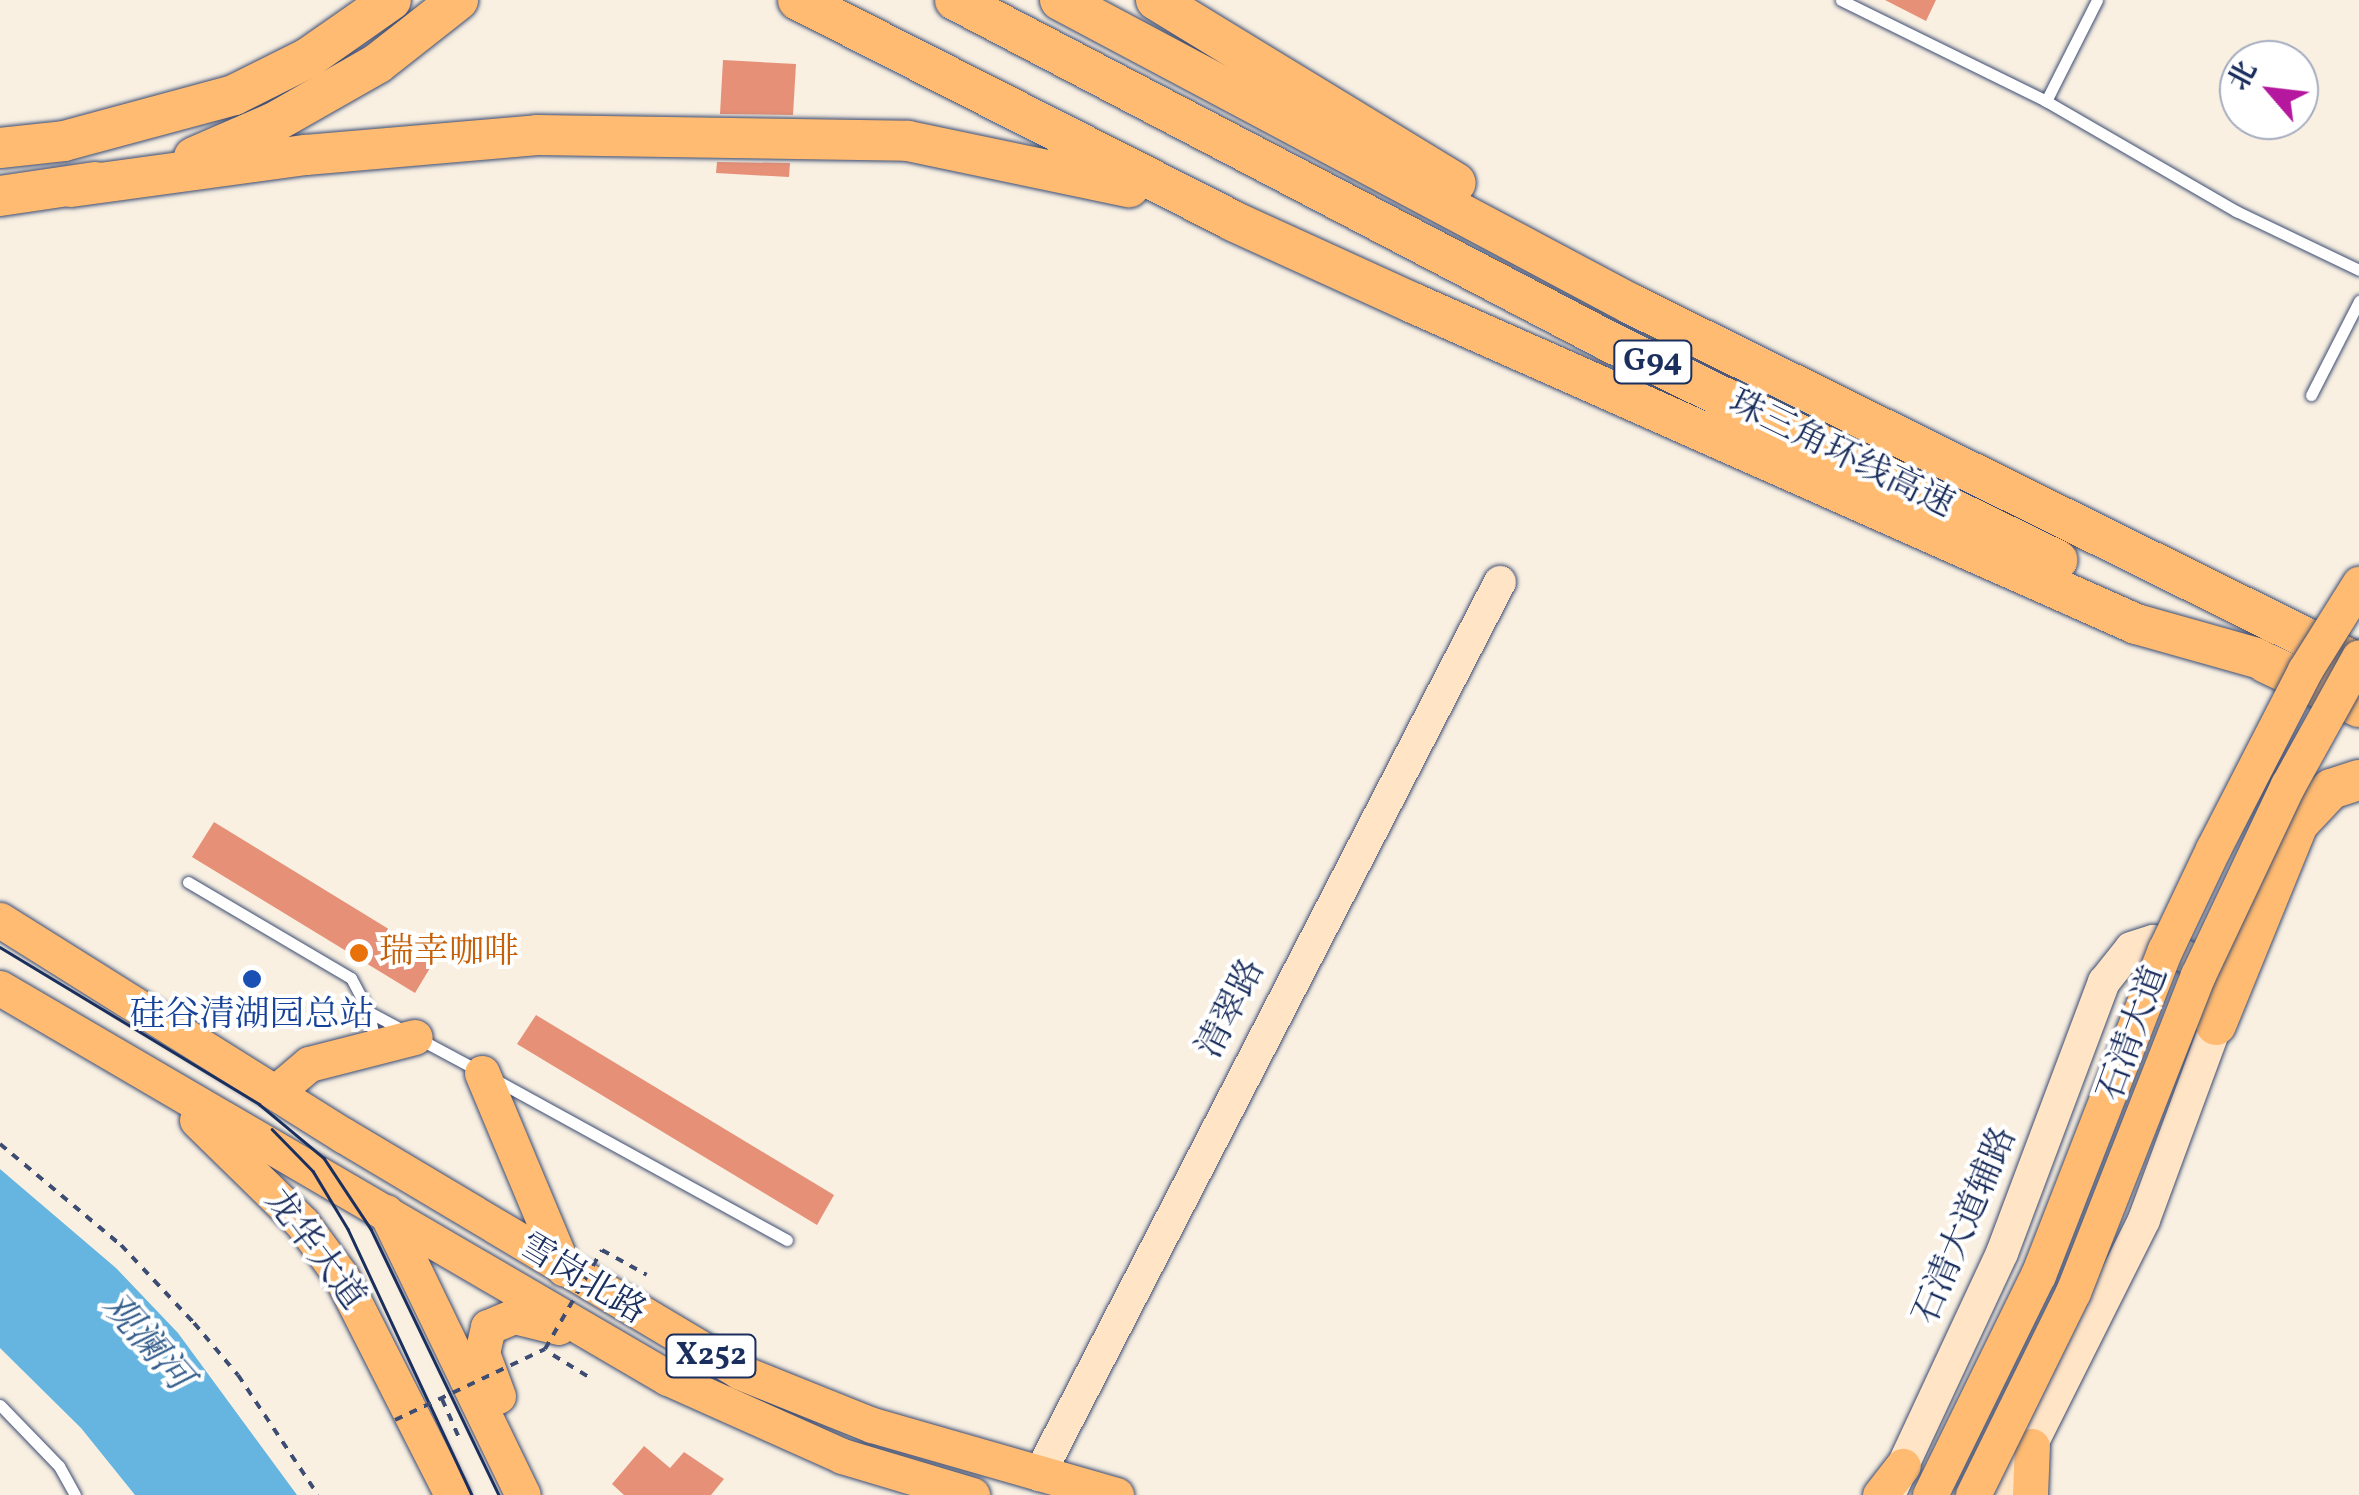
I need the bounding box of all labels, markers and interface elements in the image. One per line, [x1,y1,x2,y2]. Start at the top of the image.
north arrow [2219,40,2319,140]
text: 北 [2220,55,2268,98]
road number: G94 [1613,335,1693,389]
street label: 珠三角环线高速 [1722,382,1960,528]
place label: 瑞幸咖啡 [379,932,519,974]
marker: 瑞幸咖啡 [348,942,370,964]
street label: 清翠路 [1189,953,1275,1065]
street label: 石清大道 [2090,961,2178,1107]
marker: 硅谷清湖园总站 [241,968,263,990]
place label: 硅谷清湖园总站 [130,995,374,1037]
street label: 石清大道辅路 [1906,1121,2026,1331]
street label: 龙华大道 [255,1181,373,1319]
street label: 雪岗北路 [511,1226,653,1334]
water label: 观澜河 [90,1285,200,1401]
road number: X252 [664,1329,758,1383]

